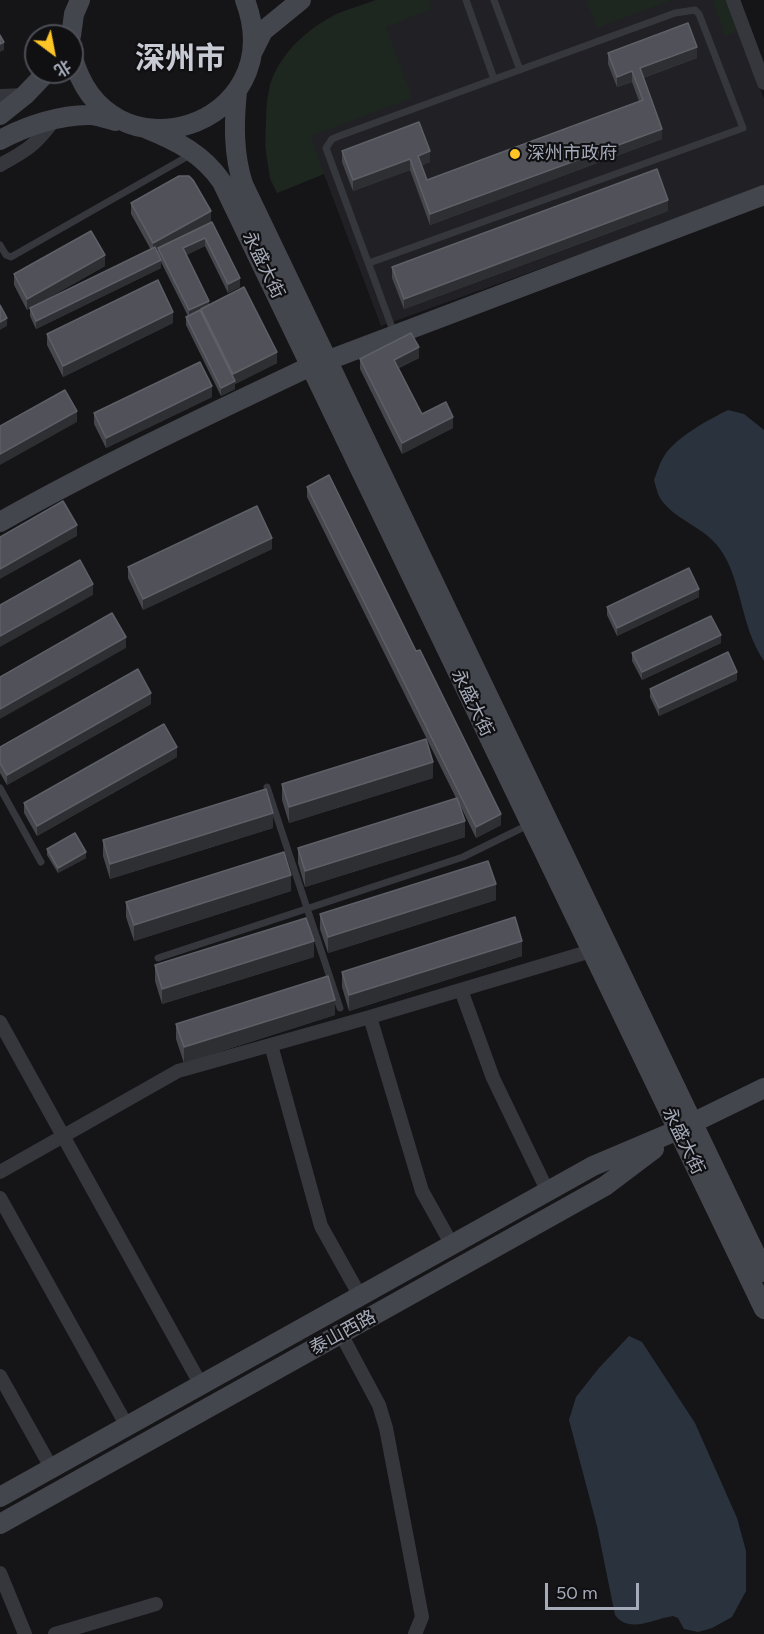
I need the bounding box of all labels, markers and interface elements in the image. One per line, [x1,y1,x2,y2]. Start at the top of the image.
north arrow [24,24,84,84]
district label: 深州市 [135,41,225,77]
text: 北 [51,56,75,80]
place label: 深州市政府 [527,143,617,165]
marker: 深州市政府 [508,147,522,161]
street label: 永盛大街 [238,228,288,302]
street label: 永盛大街 [447,666,497,740]
street label: 永盛大街 [658,1104,708,1178]
street label: 泰山西路 [306,1306,380,1360]
scale bar [548,1571,642,1609]
text: 50 m [556,1582,598,1604]

